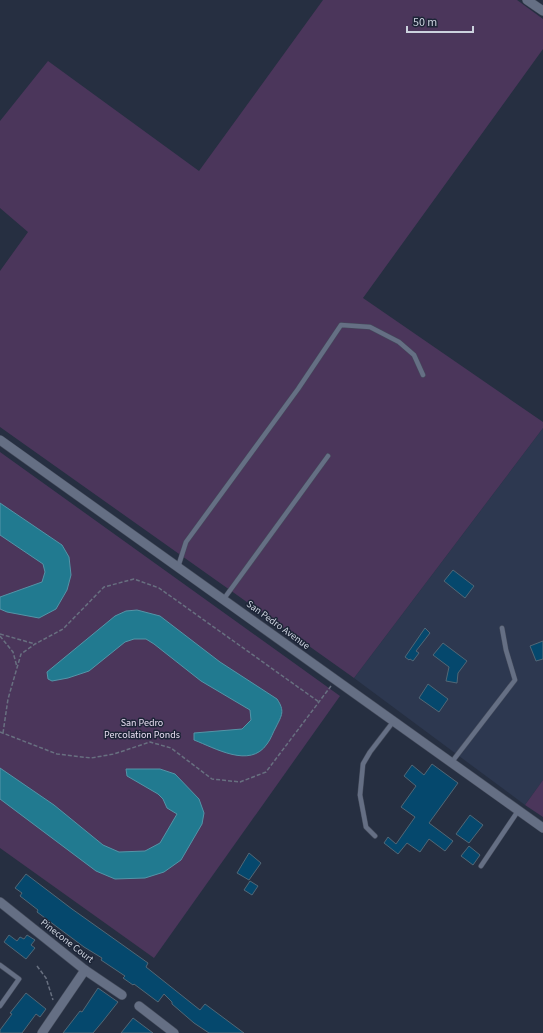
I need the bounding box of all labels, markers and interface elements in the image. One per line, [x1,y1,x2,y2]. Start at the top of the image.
scale bar [407,8,473,34]
text: 50 m [413,14,437,31]
street label: San Pedro Avenue [243,597,313,653]
park label: San Pedro Percolation Ponds [104,716,180,742]
street label: Pinecone Court [37,916,97,967]

